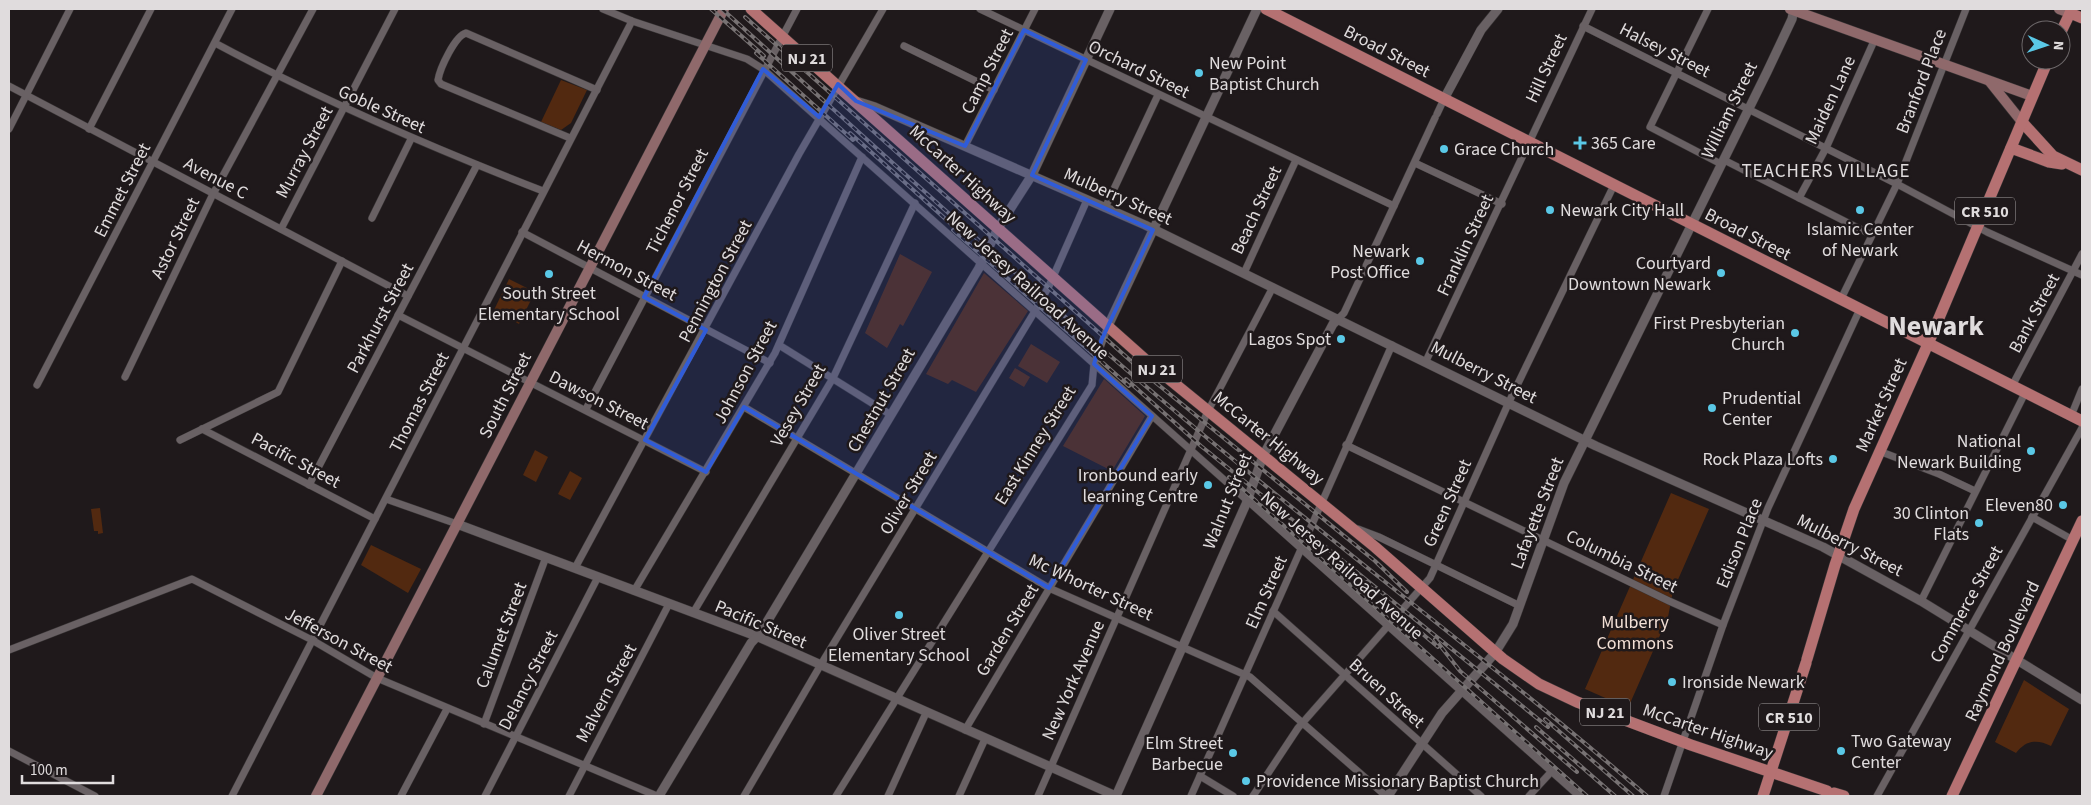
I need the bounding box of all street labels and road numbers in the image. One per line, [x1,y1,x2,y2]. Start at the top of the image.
street label: Halsey Street [1615,17,1715,84]
street label: Broad Street [1339,19,1434,84]
street label: Camp Street [955,24,1020,118]
street label: Branford Place [1890,25,1953,137]
street label: Hill Street [1519,29,1573,107]
street label: Orchard Street [1084,34,1194,105]
road number: NJ 21 [782,44,832,72]
street label: Maiden Lane [1799,52,1862,149]
street label: William Street [1695,58,1764,163]
street label: Goble Street [334,79,429,140]
street label: Murray Street [270,102,339,203]
street label: McCarter Highway [903,119,1022,230]
street label: Emmet Street [88,139,157,242]
street label: Tichenor Street [640,144,715,258]
street label: Avenue C [179,151,252,206]
street label: Mulberry Street [1060,161,1176,232]
street label: Beach Street [1225,162,1288,259]
street label: Franklin Street [1431,190,1500,300]
street label: Astor Street [145,193,206,283]
road number: CR 510 [1955,198,2015,225]
street label: Broad Street [1700,202,1795,267]
street label: New Jersey Railroad Avenue [941,205,1115,365]
street label: Pennington Street [673,215,758,347]
street label: Hermon Street [572,234,681,307]
street label: Parkhurst Street [341,259,420,378]
street label: Bank Street [2003,269,2066,358]
street label: Johnson Street [708,316,783,428]
street label: Mulberry Street [1426,335,1541,410]
street label: Chestnut Street [841,343,921,457]
street label: Thomas Street [383,348,455,457]
street label: South Street [473,348,538,443]
street label: Market Street [1850,354,1913,456]
road number: NJ 21 [1132,356,1182,382]
street label: Vesey Street [765,359,832,451]
street label: Dawson Street [545,365,653,436]
street label: East Kinney Street [989,381,1082,510]
street label: McCarter Highway [1208,386,1330,492]
street label: Pacific Street [247,426,345,494]
street label: Oliver Street [874,447,943,540]
street label: Walnut Street [1197,449,1258,553]
street label: Lafayette Street [1505,454,1570,573]
street label: Green Street [1417,455,1478,551]
street label: New Jersey Railroad Avenue [1255,485,1429,645]
street label: Edison Place [1710,494,1769,592]
street label: Mulberry Street [1792,508,1907,583]
street label: Columbia Street [1562,524,1682,599]
street label: Commerce Street [1924,541,2009,667]
street label: Mc Whorter Street [1025,548,1157,627]
street label: Elm Street [1239,552,1294,633]
street label: Raymond Boulevard [1959,577,2046,726]
street label: Calumet Street [470,578,533,692]
street label: Garden Street [970,579,1045,681]
street label: Pacific Street [711,594,811,655]
street label: Jefferson Street [281,602,397,679]
street label: New York Avenue [1036,616,1111,744]
street label: Delancy Street [493,626,564,734]
street label: Malvern Street [570,639,643,747]
street label: Bruen Street [1343,653,1430,734]
street label: McCarter Highway [1639,697,1777,766]
road number: NJ 21 [1580,699,1630,726]
road number: CR 510 [1759,704,1819,730]

